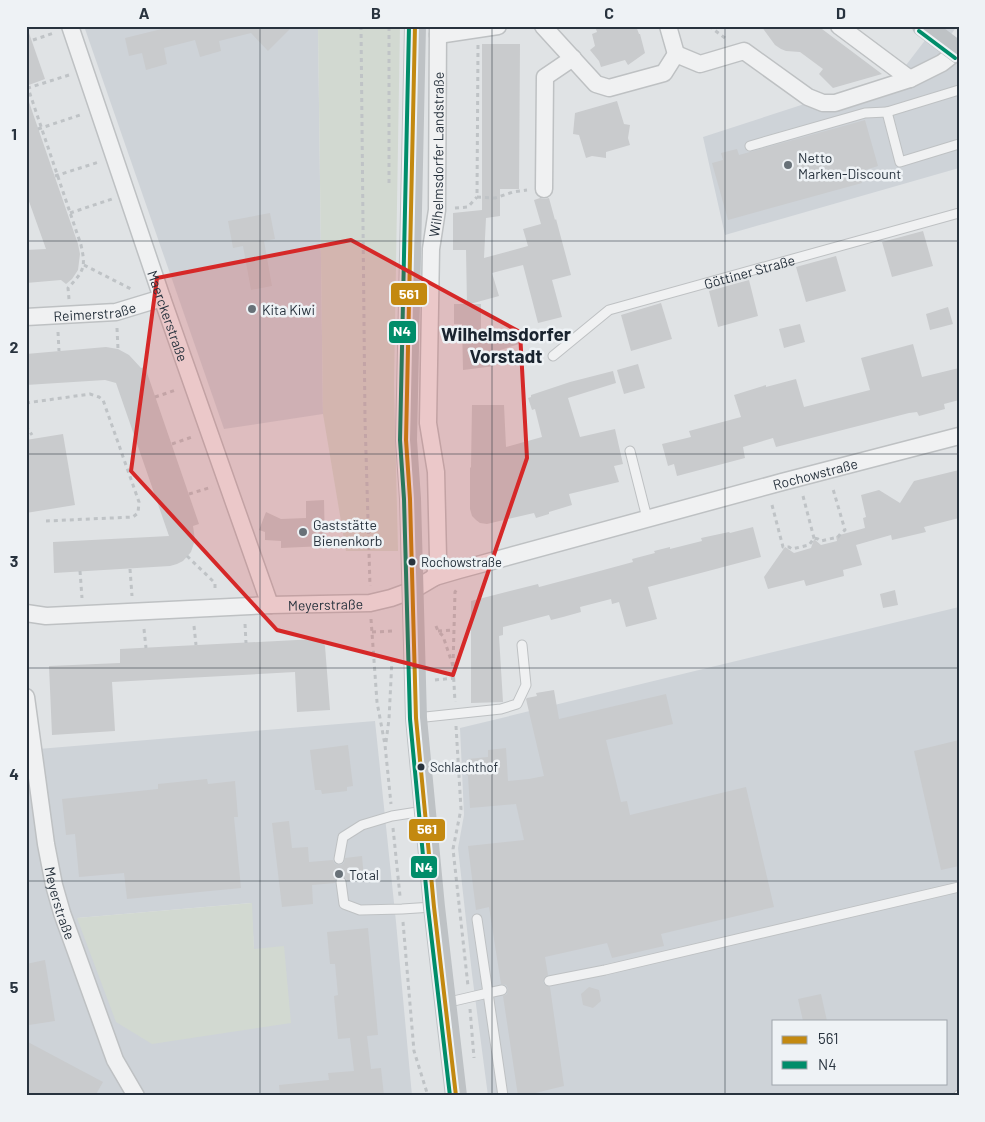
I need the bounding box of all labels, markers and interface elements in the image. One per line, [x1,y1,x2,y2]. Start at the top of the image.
text: A [139,3,150,22]
text: B [371,3,381,22]
text: C [604,3,614,22]
text: D [836,3,846,22]
street label: Wilhelmsdorfer Landstraße [424,72,446,238]
text: 1 [11,124,17,143]
place label: Netto Marken-Discount [798,149,901,182]
marker: Netto Marken-Discount [782,159,794,171]
street label: Göttiner Straße [702,250,797,292]
street label: Maerckerstraße [145,268,192,364]
line badge: 561 [390,282,428,306]
text: 561 [399,285,419,302]
street label: Reimerstraße [53,298,138,324]
place label: Kita Kiwi [262,301,315,318]
marker: Kita Kiwi [246,303,258,315]
line badge: N4 [388,320,417,344]
text: N4 [393,322,411,339]
district label: Wilhelmsdorfer Vorstadt [441,322,572,367]
text: 2 [10,337,19,356]
street label: Rochowstraße [771,454,859,493]
place label: Gaststätte Bienenkorb [313,516,382,549]
marker: Gaststätte Bienenkorb [297,526,309,538]
text: 3 [10,551,18,570]
place label: Rochowstraße [421,554,502,570]
marker: Rochowstraße [407,557,417,567]
street label: Meyerstraße [288,595,363,613]
place label: Schlachthof [430,759,498,775]
marker: Schlachthof [416,762,426,772]
text: 4 [9,764,19,783]
line badge: 561 [408,818,446,842]
text: 561 [417,820,437,837]
line badge: N4 [410,855,438,879]
text: N4 [415,858,433,875]
street label: Meyerstraße [42,865,79,942]
place label: Total [349,866,379,883]
marker: Total [333,868,345,880]
text: 5 [10,977,19,996]
legend [772,1020,948,1084]
text: 561 [818,1029,838,1047]
text: N4 [818,1055,836,1073]

